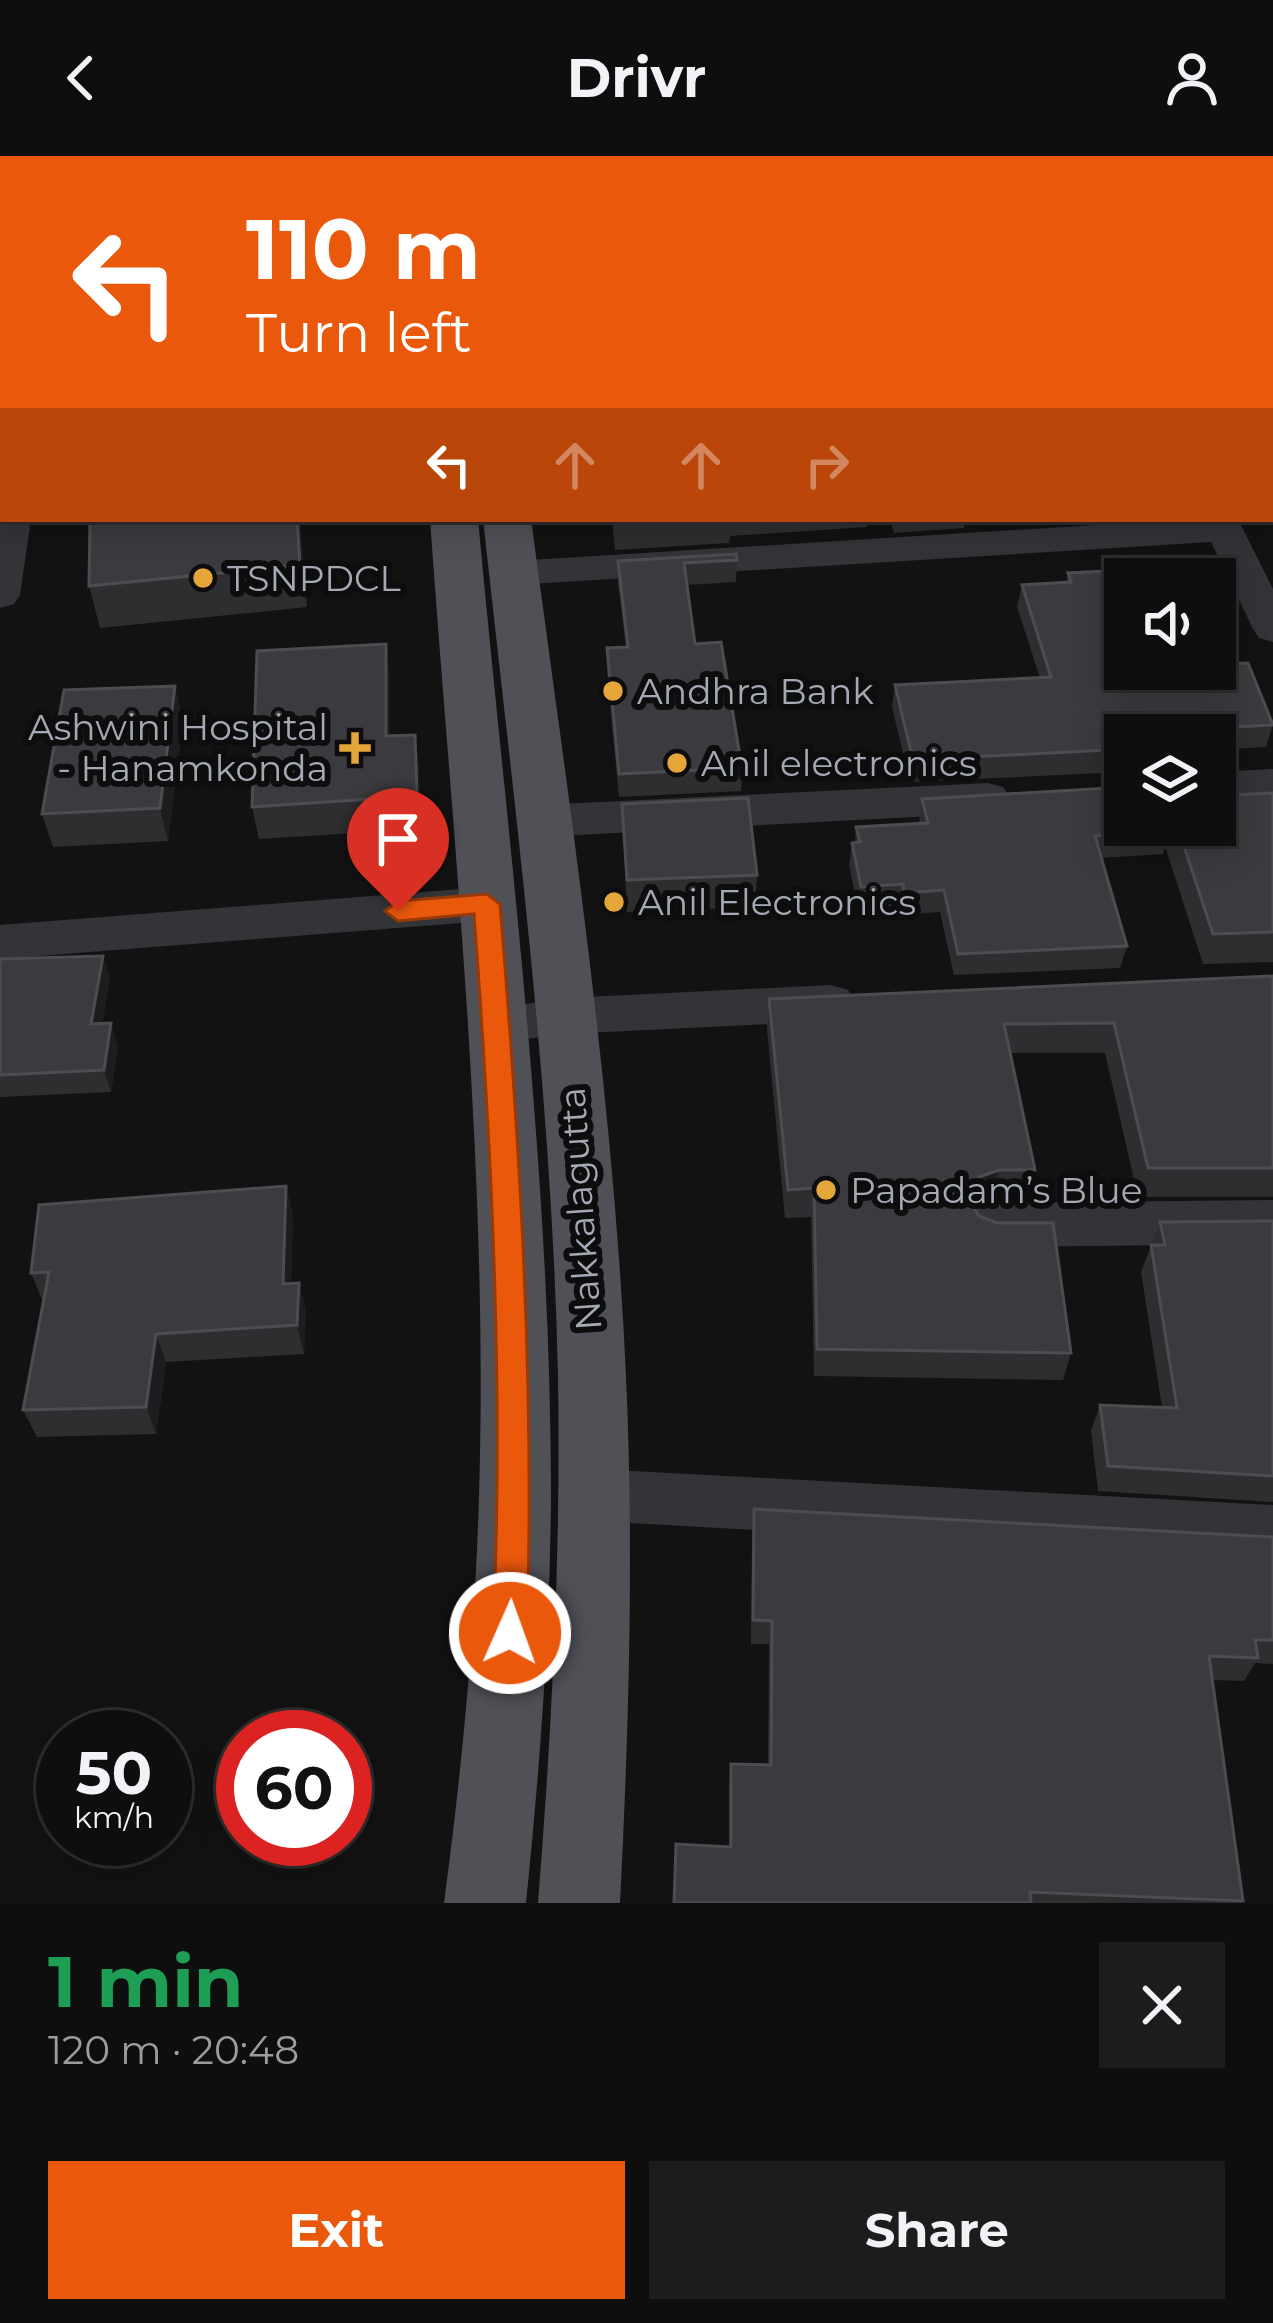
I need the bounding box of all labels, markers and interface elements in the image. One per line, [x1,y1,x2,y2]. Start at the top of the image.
icon: back [48,45,114,111]
text: Drivr [567,45,706,111]
icon: person [1159,45,1225,111]
text: 110 m [246,198,481,300]
icon: left [48,204,204,360]
text: Turn left [246,300,472,366]
icon: left [416,432,482,498]
icon: ahead [542,432,608,498]
icon: ahead [668,432,734,498]
icon: right [794,432,860,498]
place label: TSNPDCL [227,556,401,600]
map controls [1104,558,1236,846]
button: sound [1104,558,1236,690]
marker: TSNPDCL [190,565,216,591]
place label: Andhra Bank [637,669,874,713]
marker: Andhra Bank [600,678,626,704]
place label: Ashwini Hospital - Hanamkonda [28,705,328,790]
button: layers [1104,714,1236,846]
marker: Ashwini Hospital - Hanamkonda [339,732,371,764]
place label: Anil electronics [701,741,977,785]
marker: Anil electronics [664,750,690,776]
pin [347,788,449,911]
icon: arrive [365,806,431,872]
place label: Anil Electronics [638,880,916,924]
marker: Anil Electronics [601,889,627,915]
street label: Nakkalagutta [550,1086,610,1332]
place label: Papadam’s Blue [850,1168,1142,1212]
marker: Papadam’s Blue [813,1177,839,1203]
position arrow [447,1570,573,1696]
speed limit sign: 60 [216,1710,372,1866]
text: 50 [76,1736,152,1809]
text: km/h [74,1799,154,1836]
text: 1 min [48,1937,244,2025]
button: close [1099,1942,1225,2068]
text: 120 m · 20:48 [48,2026,299,2074]
button: Exit [48,2161,625,2299]
button: Share [649,2161,1225,2299]

